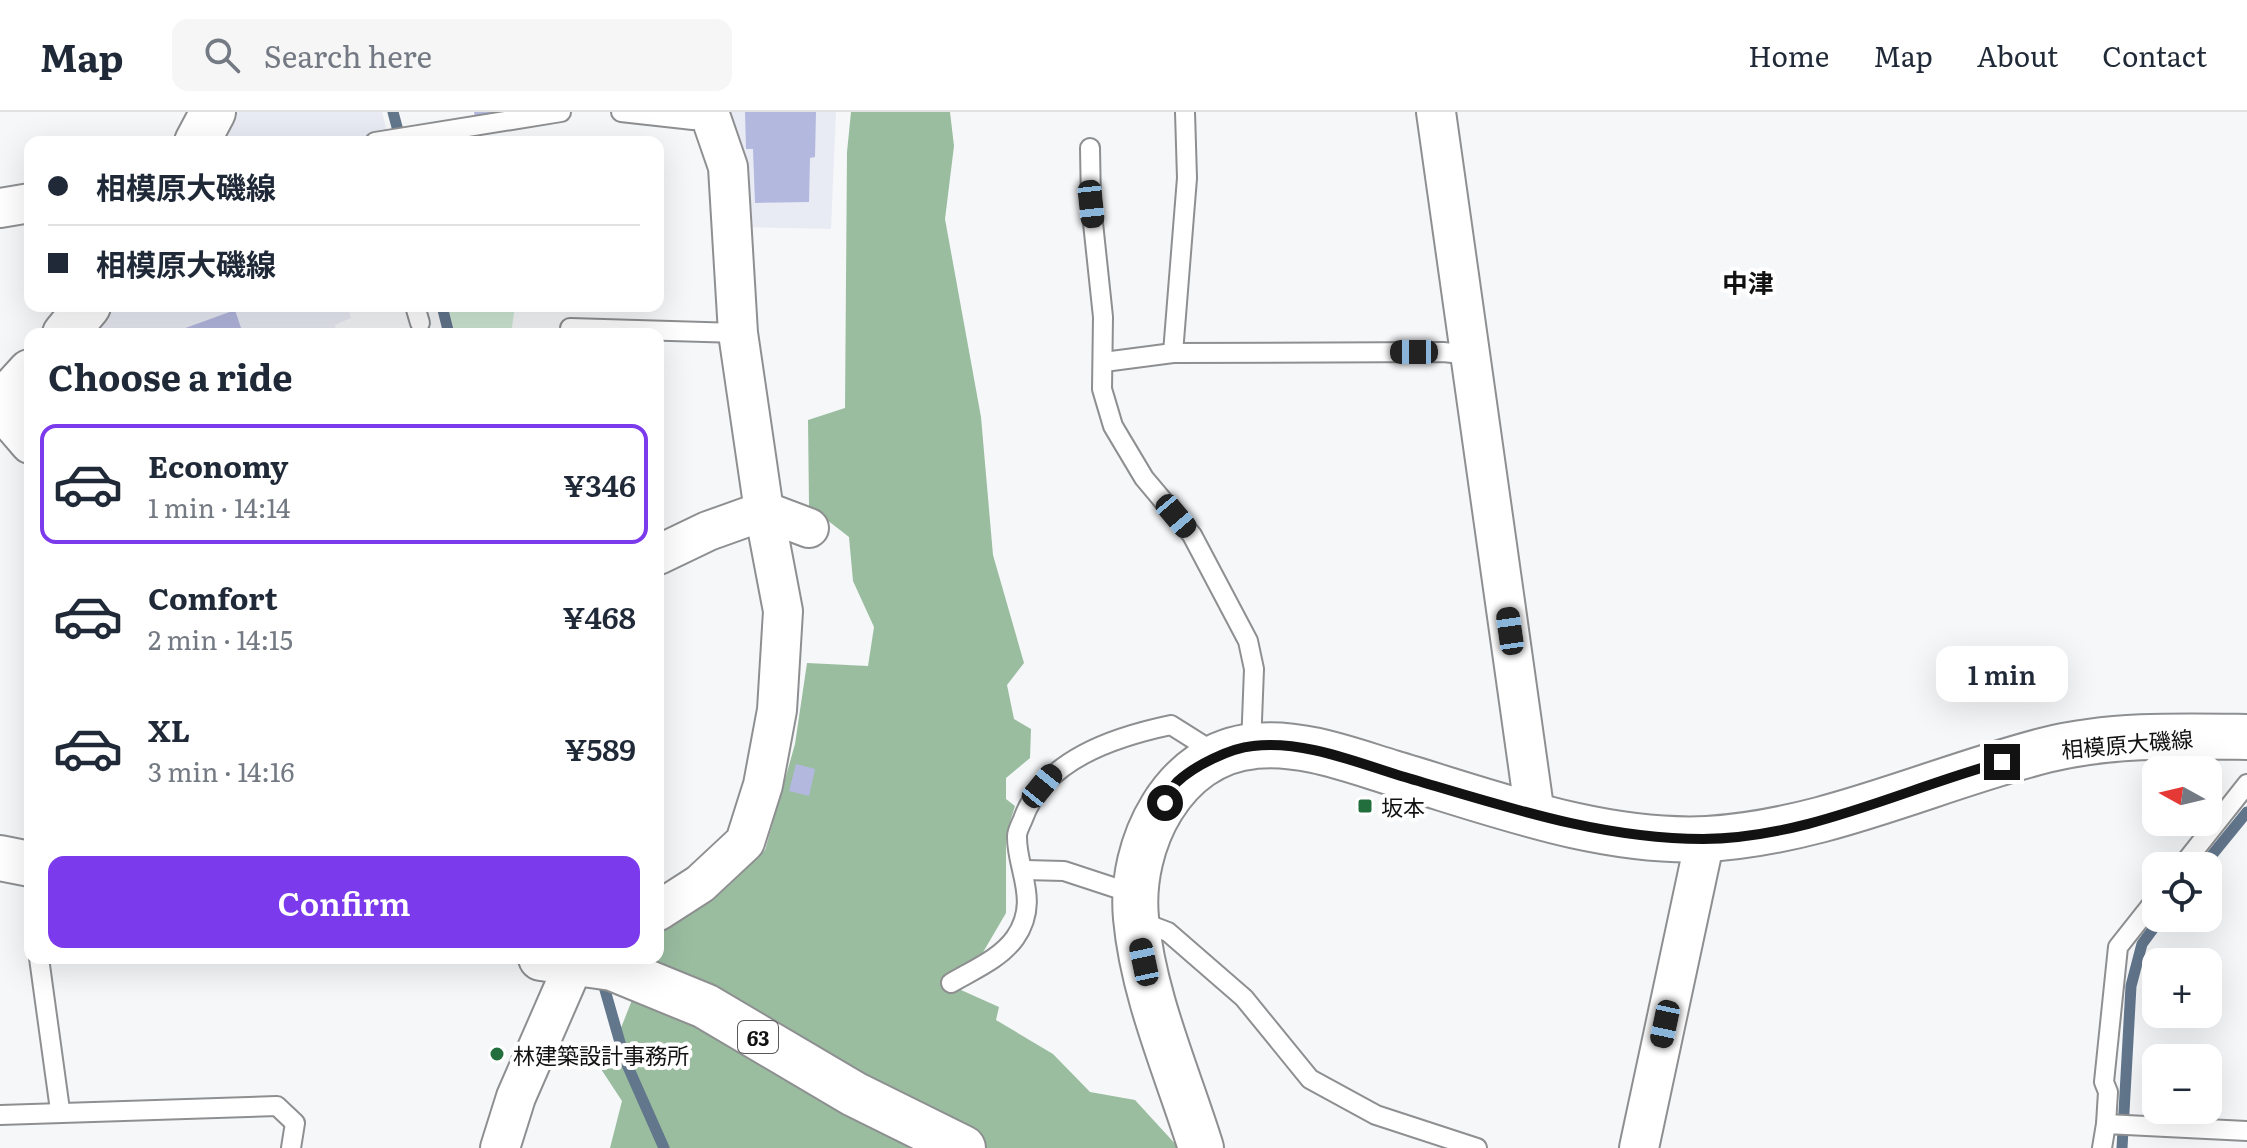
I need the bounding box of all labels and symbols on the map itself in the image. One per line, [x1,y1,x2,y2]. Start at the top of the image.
car [1077,179,1105,229]
district label: 中津 [1722,262,1774,301]
car [1390,340,1438,364]
car [1151,490,1201,542]
car [1495,606,1525,656]
callout: 1 min [1936,646,2068,702]
street label: 相模原大磯線 [2060,721,2194,765]
route end [1984,744,2020,780]
north arrow [2142,756,2222,836]
car [1018,760,1066,812]
route start [1147,785,1183,821]
place label: 坂本 [1381,790,1425,823]
marker: 坂本 [1356,797,1374,815]
car [1127,936,1161,988]
car [1648,998,1682,1050]
road number: 63 [738,1021,778,1053]
place label: 林建築設計事務所 [513,1038,689,1071]
marker: 林建築設計事務所 [488,1045,506,1063]

